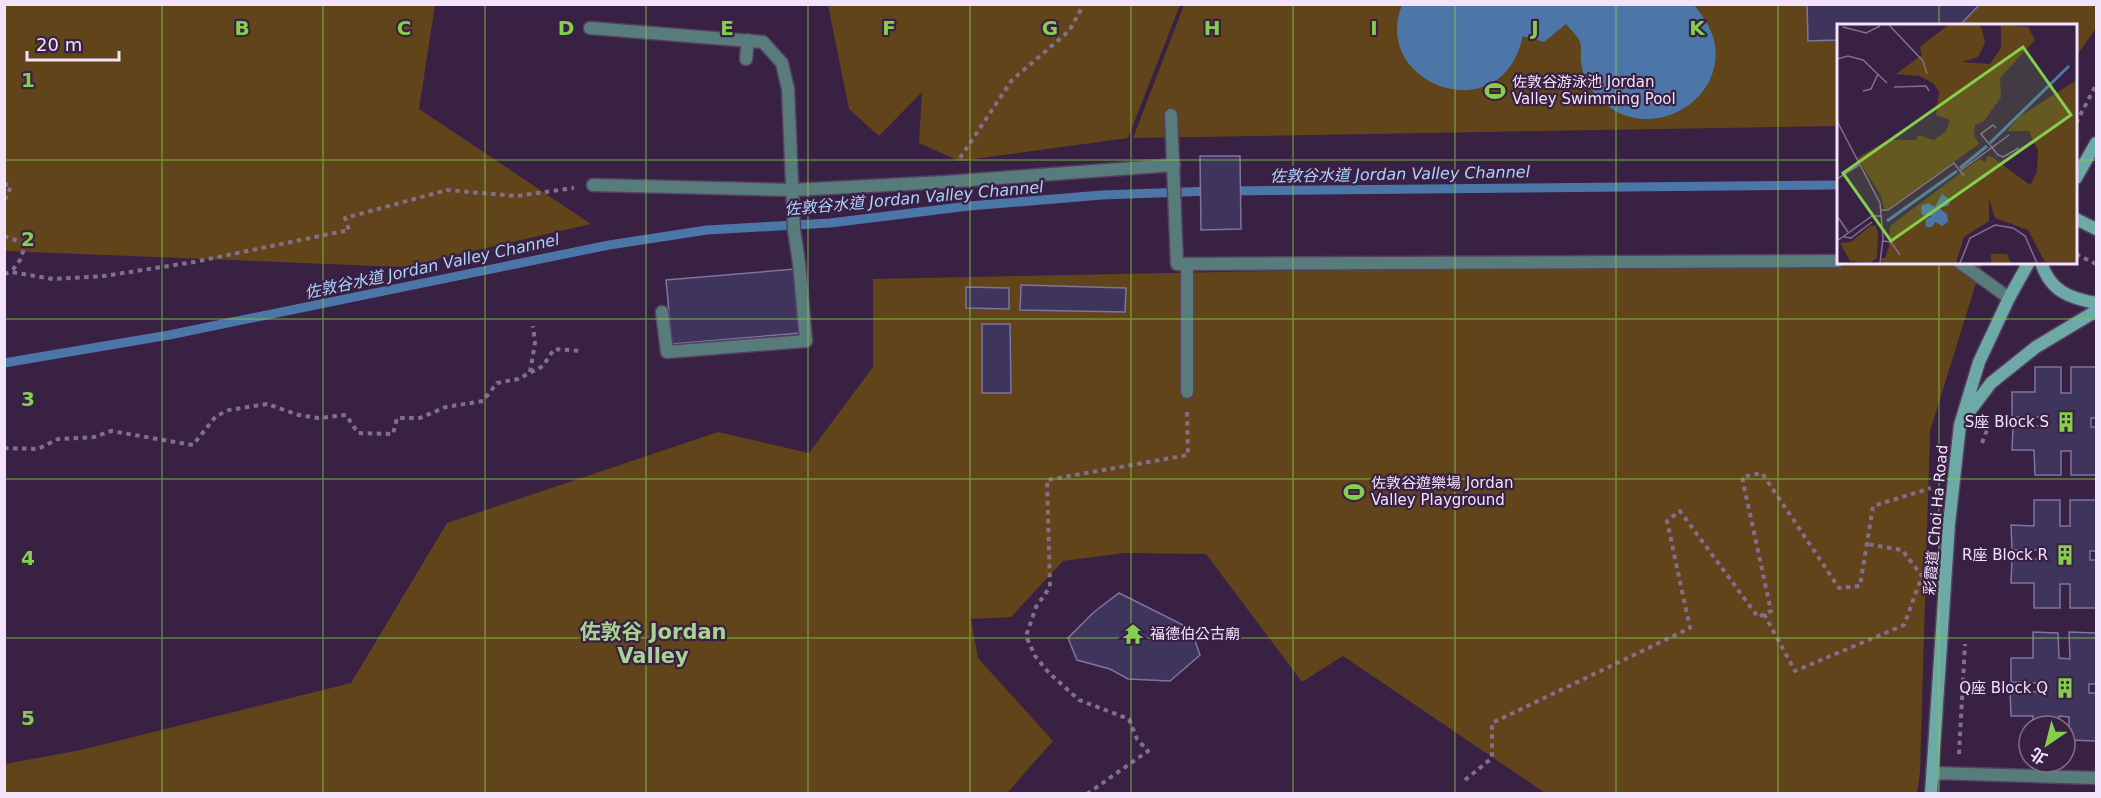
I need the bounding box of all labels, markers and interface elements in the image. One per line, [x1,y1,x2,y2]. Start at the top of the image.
text: B [234,16,250,40]
text: C [397,16,411,40]
text: D [558,16,574,40]
text: E [720,16,734,40]
text: F [882,16,896,40]
text: G [1042,16,1058,40]
text: H [1204,16,1220,40]
text: I [1370,16,1378,40]
text: J [1529,16,1539,40]
text: K [1689,16,1706,40]
scale bar [27,24,118,62]
inset map [1837,24,2077,264]
text: 20 m [36,34,82,55]
text: 1 [21,68,35,92]
place label: 佐敦谷游泳池 Jordan Valley Swimming Pool [1512,73,1676,108]
sports icon: 佐敦谷游泳池 Jordan Valley Swimming Pool [1483,79,1507,103]
water label: 佐敦谷水道 Jordan Valley Channel [1270,162,1531,186]
water label: 佐敦谷水道 Jordan Valley Channel [784,177,1045,219]
text: 2 [21,227,35,251]
water label: 佐敦谷水道 Jordan Valley Channel [303,230,562,302]
text: 3 [21,387,35,411]
building icon: S座 Block S [2054,410,2078,434]
place label: S座 Block S [1965,413,2049,431]
street label: 彩霞道 Choi Ha Road [1920,444,1952,596]
place label: 佐敦谷遊樂場 Jordan Valley Playground [1371,474,1514,509]
sports icon: 佐敦谷遊樂場 Jordan Valley Playground [1342,480,1366,504]
building icon: R座 Block R [2053,543,2077,567]
text: 4 [21,546,35,570]
place label: R座 Block R [1962,546,2048,564]
district label: 佐敦谷 Jordan Valley [579,620,727,668]
temple icon: 福德伯公古廟 [1121,622,1145,646]
place label: 福德伯公古廟 [1150,625,1240,643]
building icon: Q座 Block Q [2053,676,2077,700]
place label: Q座 Block Q [1959,679,2048,697]
text: 5 [21,706,35,730]
north arrow [2017,714,2077,774]
text: 北 [2027,744,2051,768]

